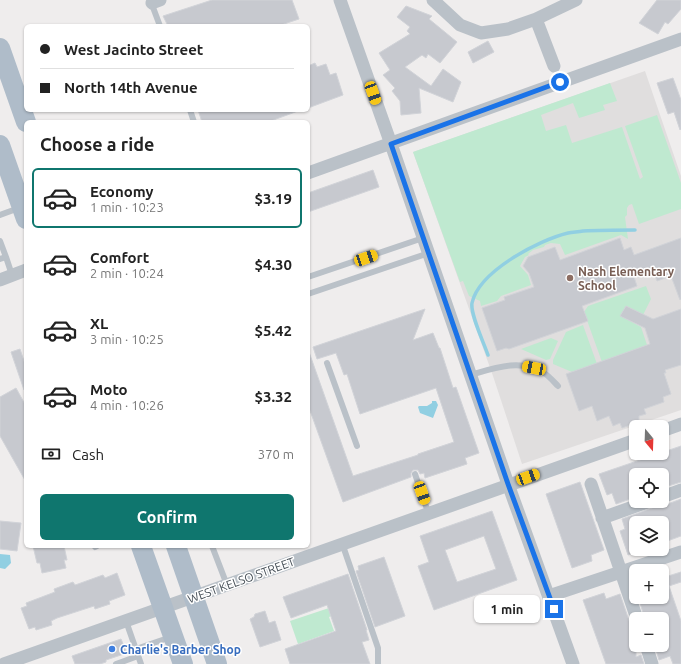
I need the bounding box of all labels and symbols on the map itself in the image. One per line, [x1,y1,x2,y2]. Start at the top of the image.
route start [551,73,569,91]
car [363,80,383,106]
car [353,248,379,268]
place label: Nash Elementary School [578,265,675,292]
marker: Nash Elementary School [565,273,575,283]
car [521,360,547,376]
north arrow [629,420,669,460]
car [515,467,541,487]
car [412,480,432,506]
street label: WEST KELSO STREET [186,555,296,605]
callout: 1 min [474,595,540,623]
route end [545,600,563,618]
place label: Charlie's Barber Shop [120,643,241,656]
marker: Charlie's Barber Shop [107,644,117,654]

